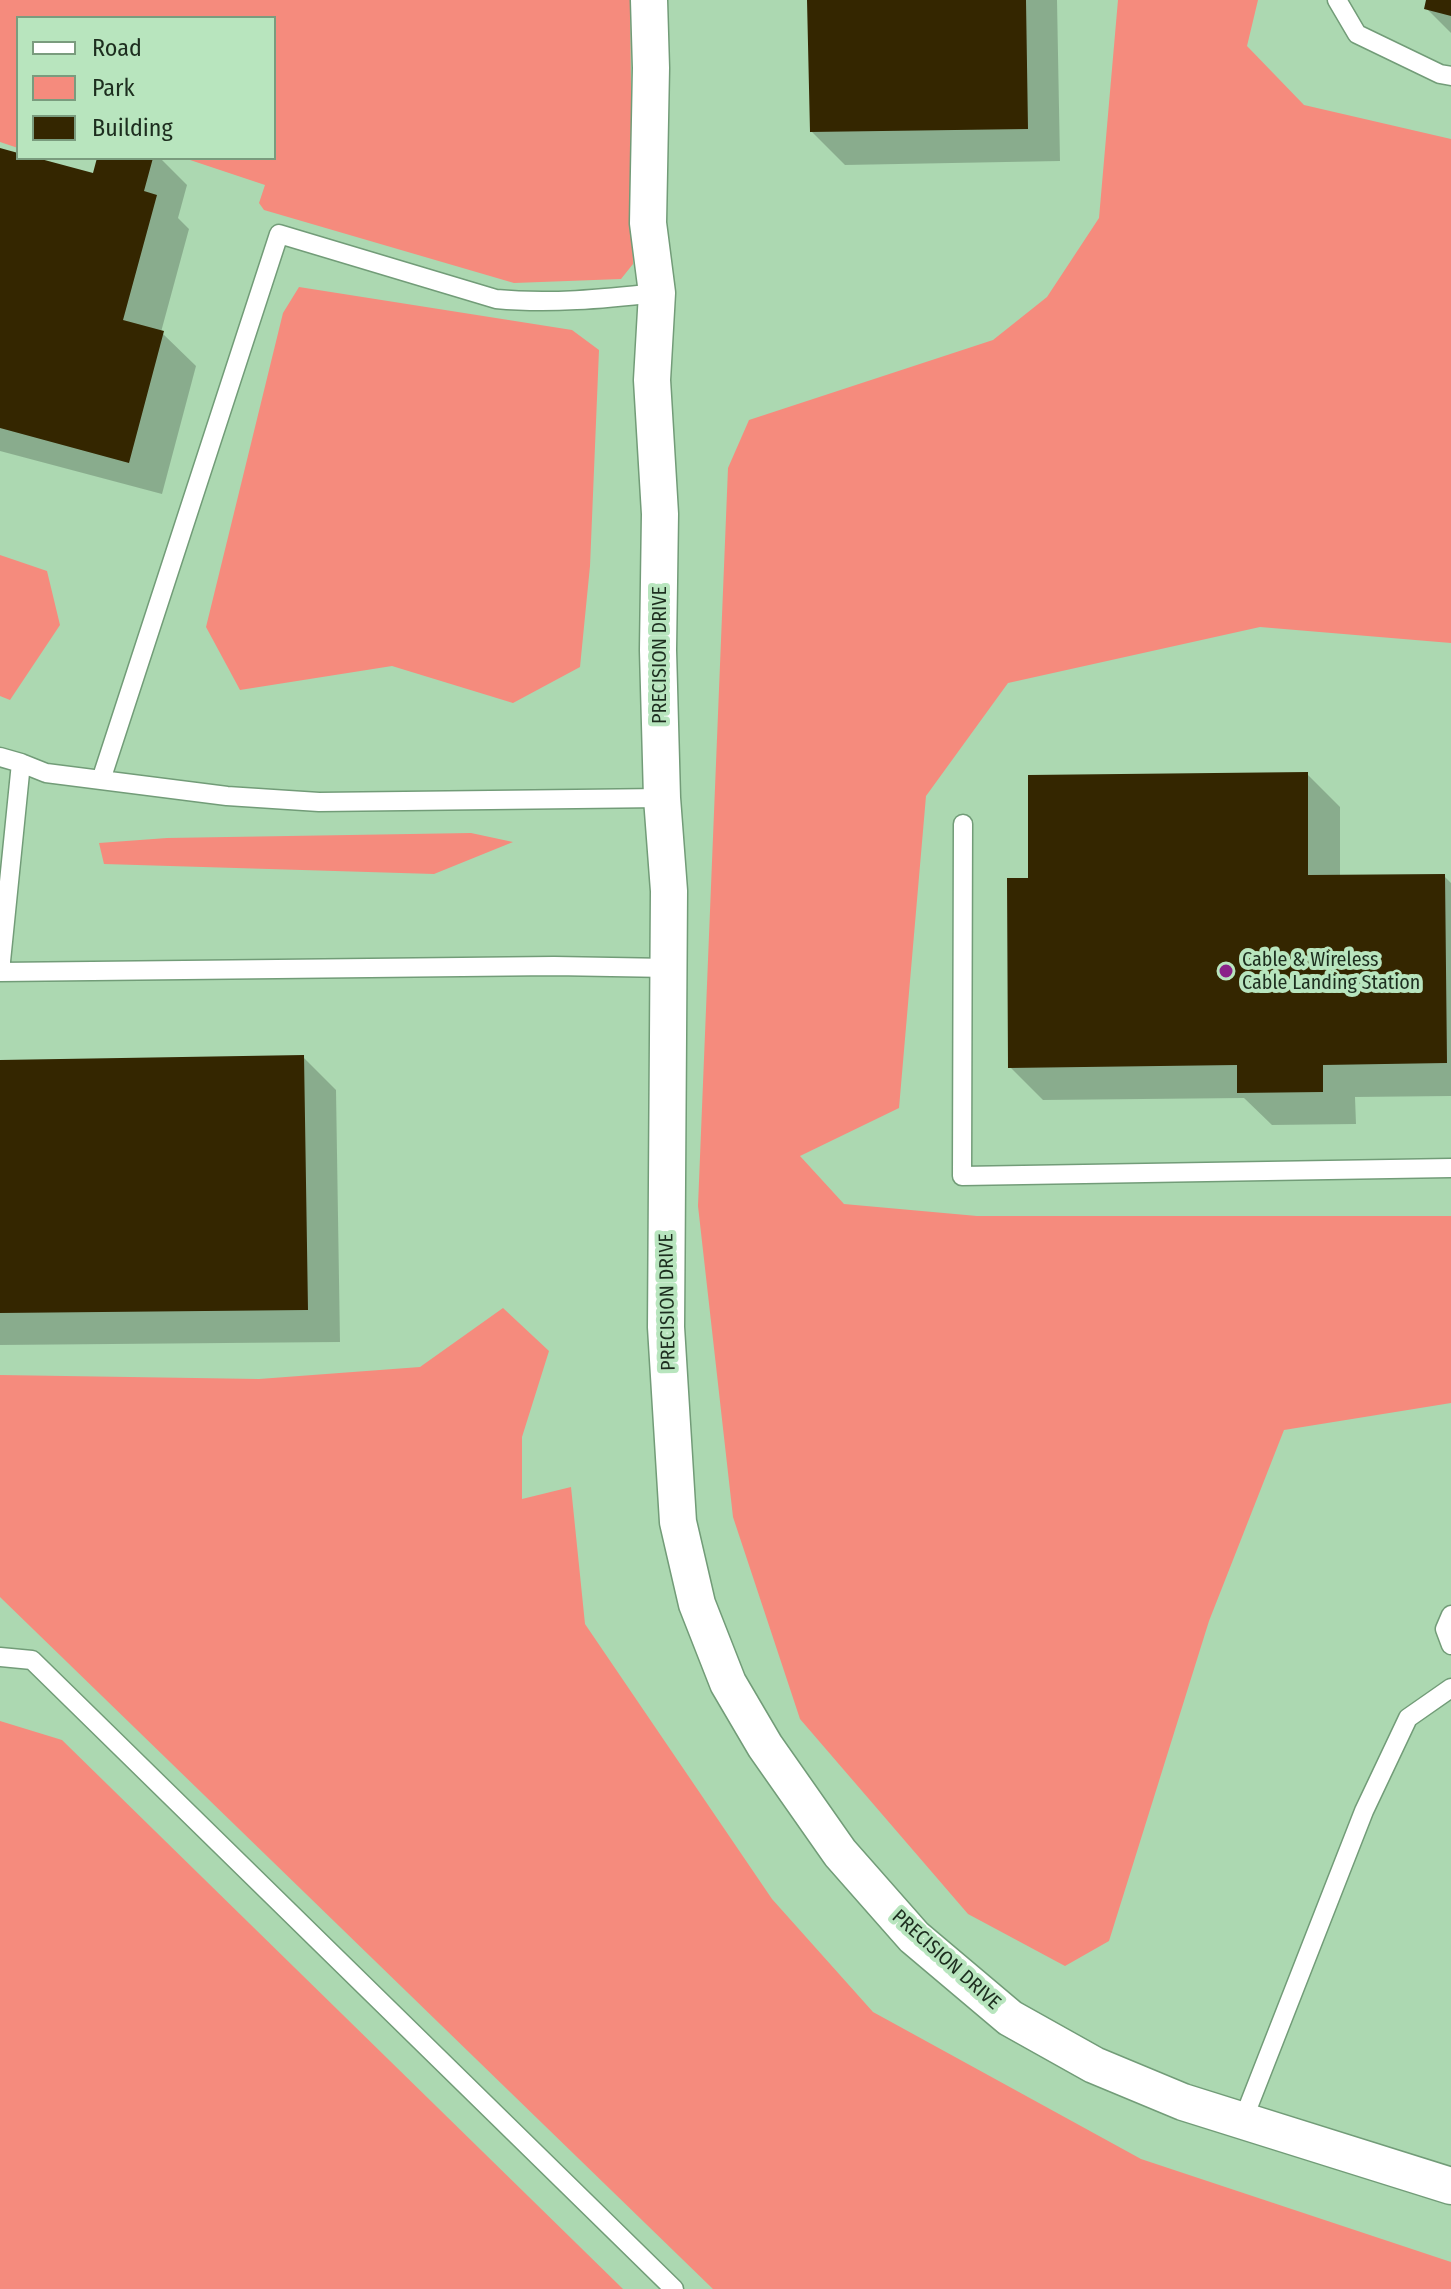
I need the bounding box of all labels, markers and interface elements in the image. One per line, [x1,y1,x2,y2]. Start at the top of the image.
legend [16,16,276,160]
text: Road [92,34,142,62]
text: Park [92,74,135,102]
text: Building [92,114,173,142]
street label: PRECISION DRIVE [648,586,672,724]
place label: Cable & Wireless Cable Landing Station [1242,948,1420,995]
marker: Cable & Wireless Cable Landing Station [1217,962,1235,980]
street label: PRECISION DRIVE [655,1233,681,1371]
street label: PRECISION DRIVE [887,1905,1005,2015]

